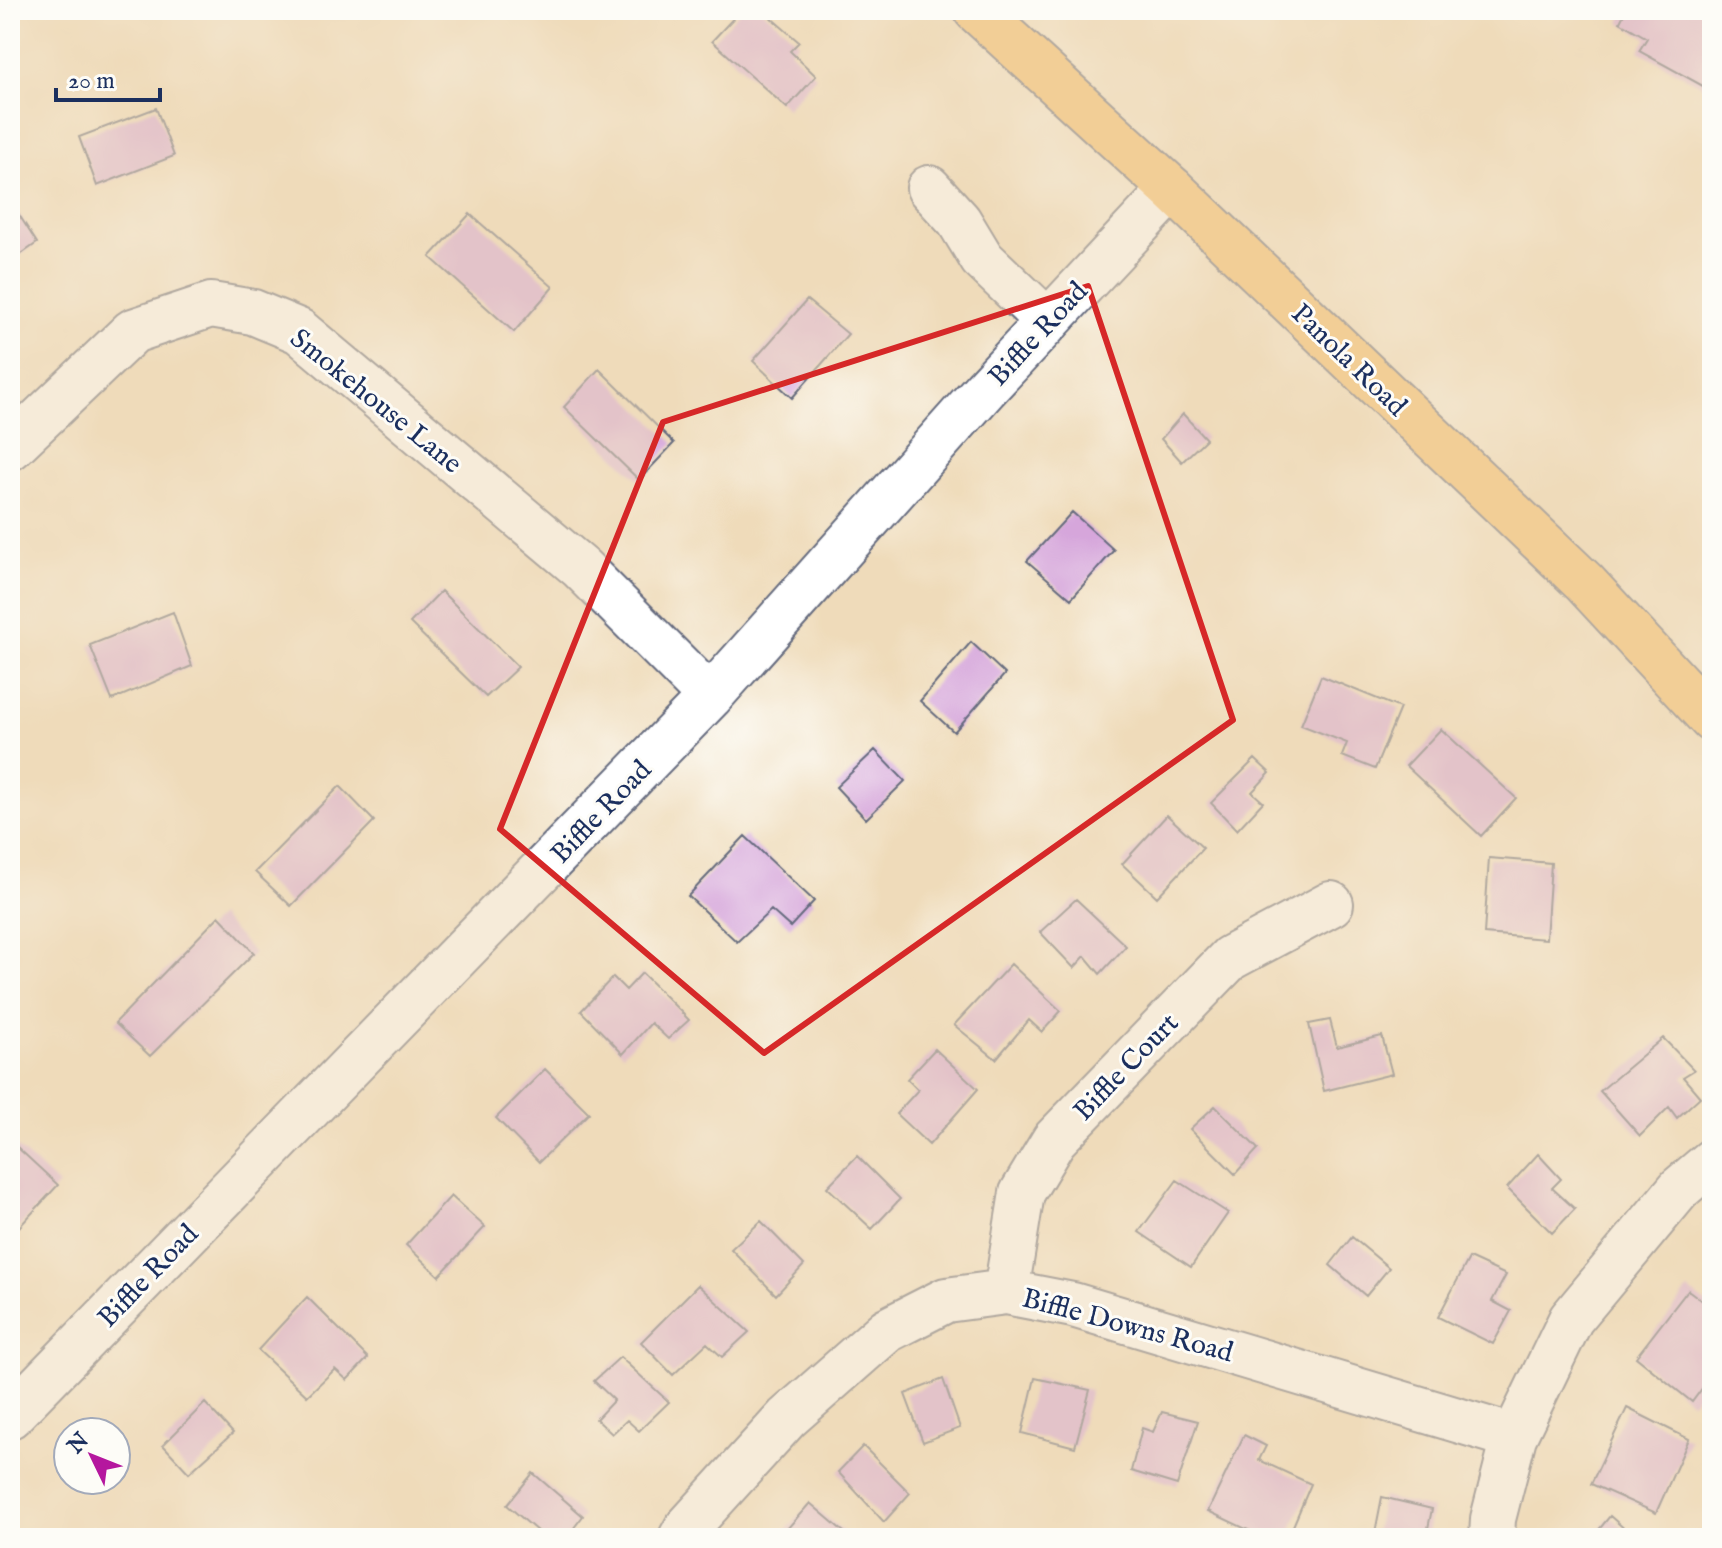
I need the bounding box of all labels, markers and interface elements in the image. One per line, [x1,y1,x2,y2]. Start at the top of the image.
scale bar [56,52,160,102]
text: 20 m [68,66,115,97]
street label: Biffle Road [982,275,1096,394]
street label: Panola Road [1283,297,1413,425]
street label: Smokehouse Lane [282,322,469,482]
street label: Biffle Road [544,754,660,872]
street label: Biffle Court [1067,1006,1187,1129]
street label: Biffle Road [91,1218,207,1336]
street label: Biffle Downs Road [1018,1281,1237,1371]
north arrow [52,1416,132,1496]
text: N [61,1427,96,1461]

